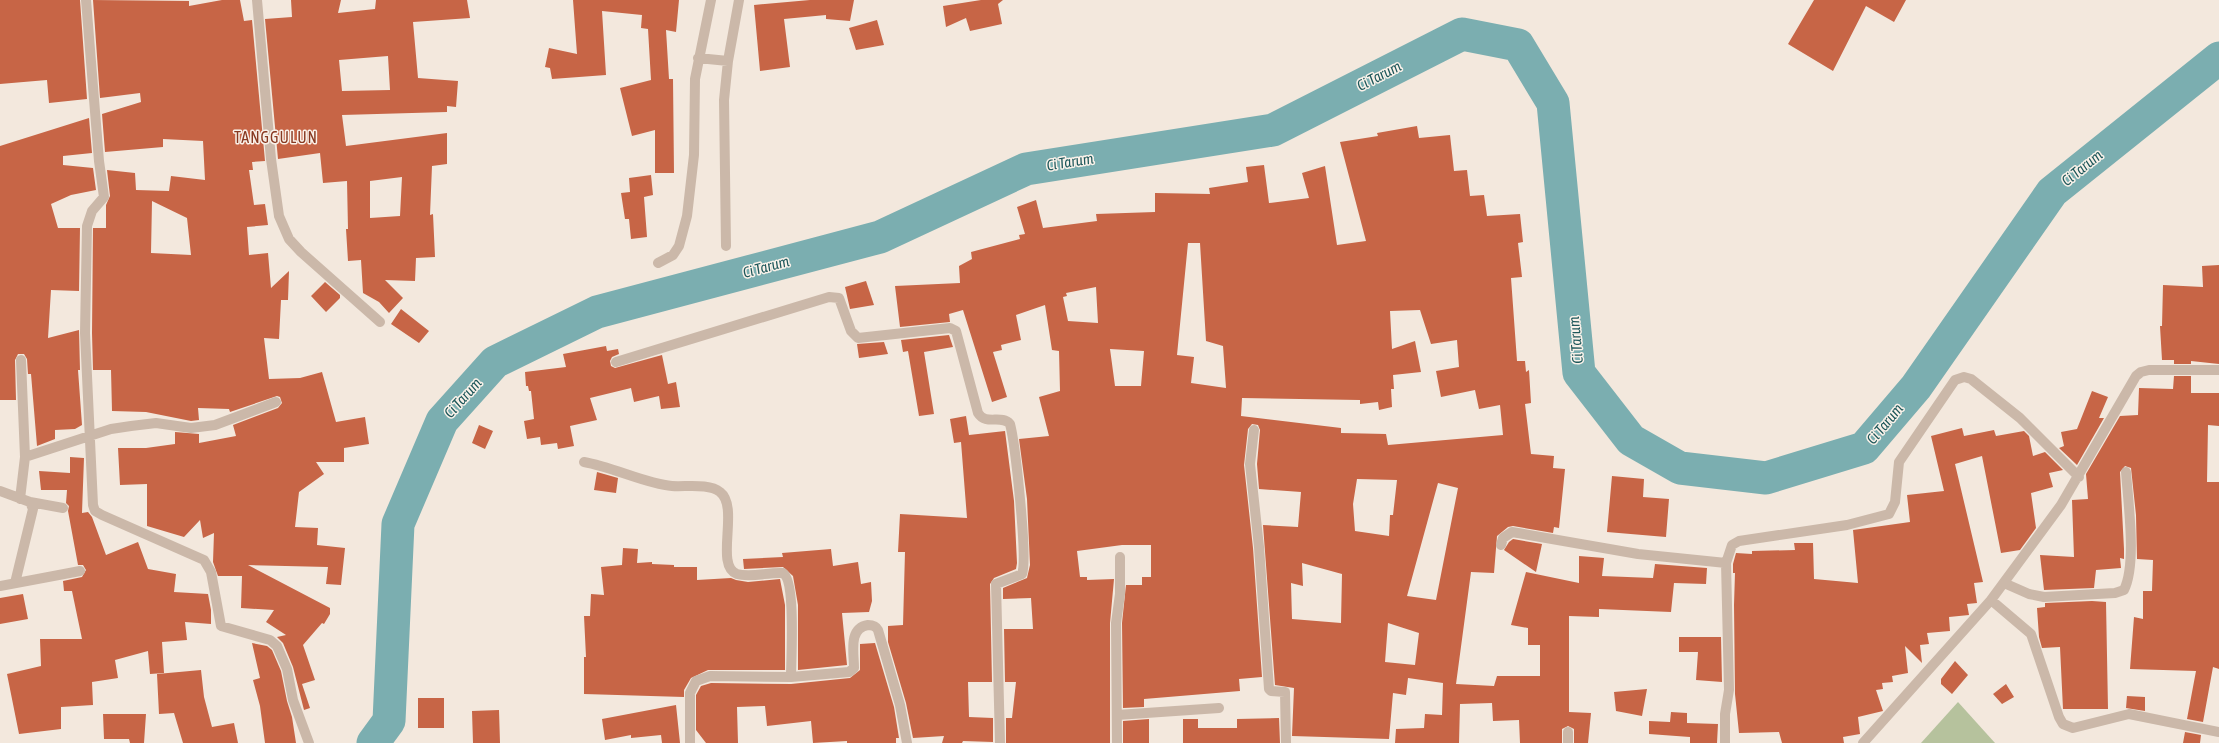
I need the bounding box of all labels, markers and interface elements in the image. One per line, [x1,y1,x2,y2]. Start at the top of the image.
water label: Ci Tarum [1354,57,1404,94]
district label: TANGGULUN [234,128,318,146]
water label: Ci Tarum [2058,146,2106,189]
water label: Ci Tarum [1045,149,1095,174]
water label: Ci Tarum [741,252,791,281]
water label: Ci Tarum [1565,316,1586,364]
water label: Ci Tarum [440,374,485,421]
water label: Ci Tarum [1863,400,1906,447]

